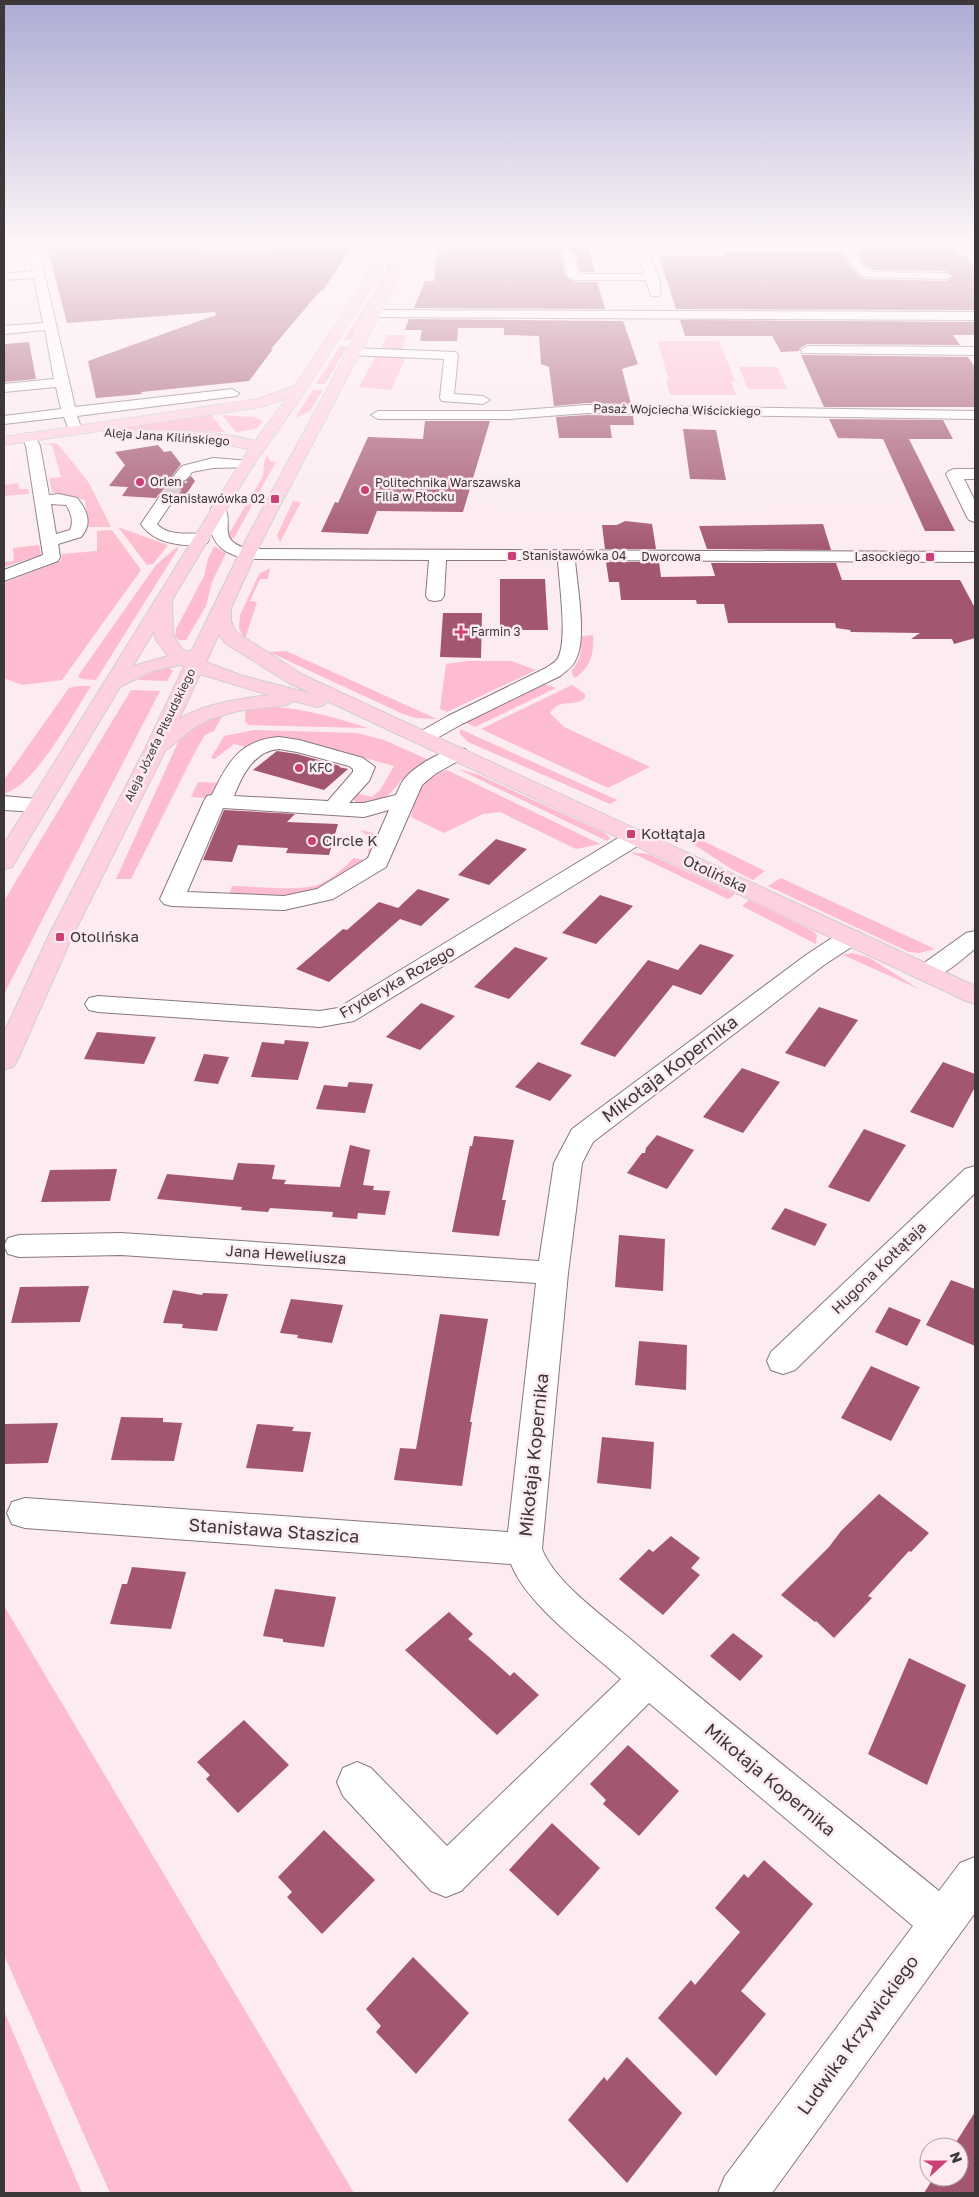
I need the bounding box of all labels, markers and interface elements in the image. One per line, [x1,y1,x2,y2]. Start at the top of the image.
street label: Pasaż Wojciecha Wiścickiego [593,401,761,418]
street label: Aleja Jana Kilińskiego [104,425,230,448]
place label: Orlen [150,474,182,489]
place label: Politechnika Warszawska Filia w Płocku [375,475,521,504]
marker: Orlen [134,476,146,488]
marker: Politechnika Warszawska Filia w Płocku [359,484,371,496]
place label: Stanisławówka 02 [161,491,265,506]
marker: Stanisławówka 02 [269,493,281,505]
place label: Stanisławówka 04 [522,548,626,563]
street label: Dworcowa [641,549,701,564]
place label: Lasockiego [855,549,920,564]
marker: Stanisławówka 04 [506,550,518,562]
marker: Lasockiego [924,551,936,563]
place label: Farmin 3 [471,624,521,639]
marker: Farmin 3 [455,626,467,638]
street label: Aleja Józefa Piłsudskiego [121,666,198,804]
place label: KFC [309,760,333,775]
marker: KFC [293,762,305,774]
place label: Kołłątaja [641,824,706,842]
marker: Kołłątaja [625,828,637,840]
place label: Circle K [322,831,378,849]
marker: Circle K [306,835,318,847]
street label: Otolińska [680,850,750,896]
place label: Otolińska [70,927,139,945]
marker: Otolińska [54,931,66,943]
street label: Fryderyka Rozego [336,941,457,1021]
street label: Mikołaja Kopernika [597,1010,742,1126]
street label: Hugona Kołłątaja [827,1217,929,1317]
street label: Jana Heweliusza [225,1241,347,1267]
street label: Mikołaja Kopernika [513,1372,553,1538]
street label: Stanisława Staszica [188,1513,360,1547]
street label: Mikołaja Kopernika [701,1718,841,1840]
street label: Ludwika Krzywickiego [792,1950,922,2118]
north arrow [919,2137,969,2187]
text: N [947,2149,966,2165]

